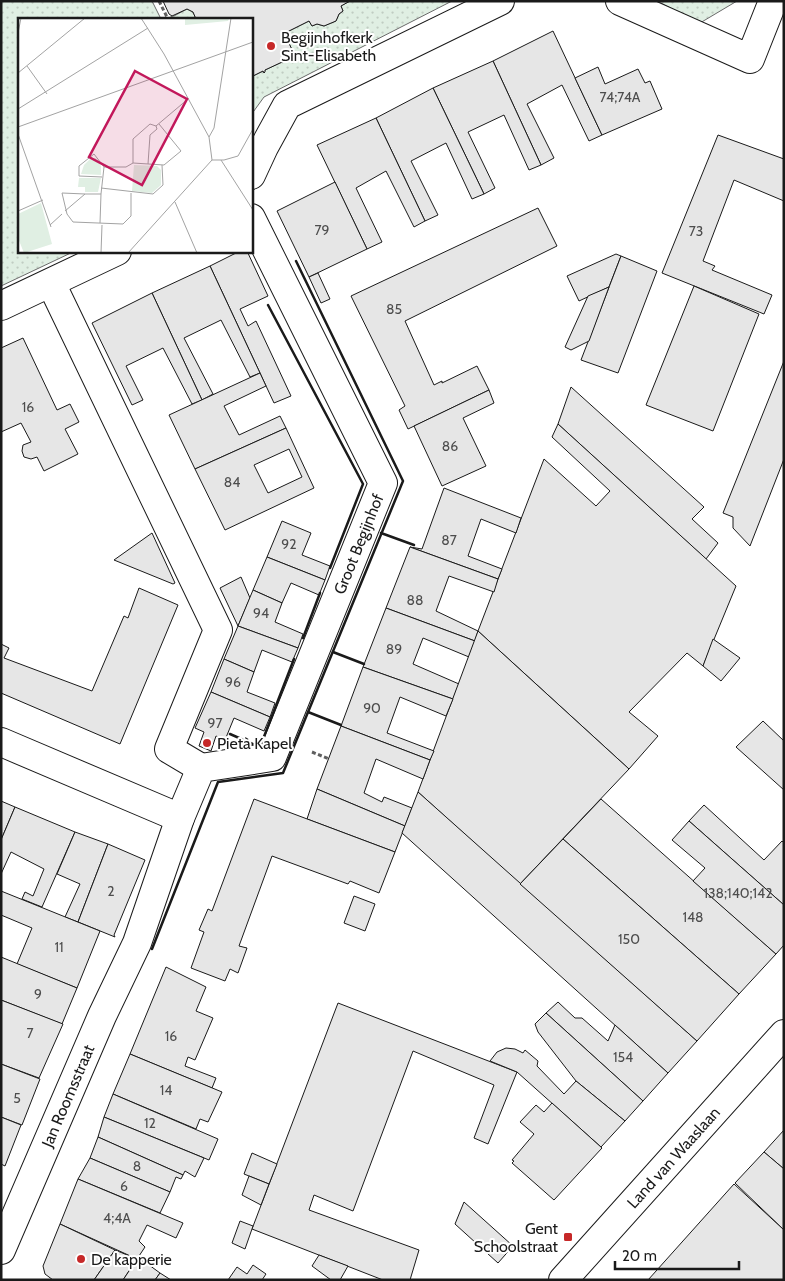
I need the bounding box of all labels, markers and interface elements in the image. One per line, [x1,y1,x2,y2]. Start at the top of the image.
inset map [18,18,252,252]
place label: Begijnhofkerk Sint-Elisabeth [281,28,376,65]
marker: Begijnhofkerk Sint-Elisabeth [265,40,277,52]
house number: 74;74A [600,88,641,106]
house number: 79 [315,221,330,239]
house number: 73 [689,222,703,240]
house number: 85 [386,300,402,318]
house number: 16 [22,398,34,416]
house number: 86 [442,437,458,455]
house number: 84 [224,473,240,491]
street label: Groot Begijnhof [330,490,387,597]
house number: 87 [441,531,457,549]
house number: 92 [281,535,297,553]
house number: 88 [407,591,423,609]
house number: 94 [253,604,269,622]
house number: 89 [386,640,402,658]
house number: 96 [225,673,241,691]
house number: 90 [363,699,381,717]
house number: 97 [208,714,223,732]
place label: Pietà Kapel [217,734,292,753]
marker: Pietà Kapel [201,737,213,749]
house number: 2 [107,882,115,900]
house number: 138;140;142 [703,884,773,902]
house number: 148 [682,908,704,926]
house number: 150 [618,930,640,948]
house number: 11 [54,938,64,956]
house number: 9 [34,985,42,1003]
house number: 7 [26,1024,34,1042]
house number: 16 [165,1027,177,1045]
street label: Jan Roomsstraat [37,1041,98,1151]
house number: 154 [613,1048,633,1066]
house number: 14 [160,1081,172,1099]
house number: 5 [13,1089,21,1107]
street label: Land van Waaslaan [623,1103,724,1212]
house number: 12 [144,1114,156,1132]
house number: 8 [133,1157,141,1175]
house number: 6 [120,1177,128,1195]
house number: 4;4A [103,1209,131,1227]
place label: Gent Schoolstraat [474,1219,559,1256]
marker: Gent Schoolstraat [562,1231,574,1243]
scale bar [615,1238,739,1270]
text: 20 m [622,1247,657,1265]
place label: De kapperie [91,1250,172,1269]
marker: De kapperie [75,1253,87,1265]

